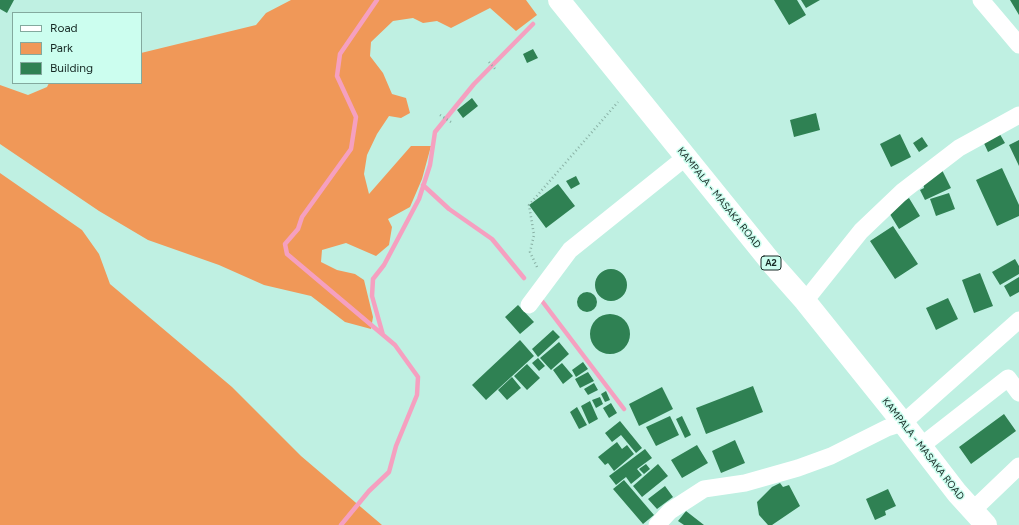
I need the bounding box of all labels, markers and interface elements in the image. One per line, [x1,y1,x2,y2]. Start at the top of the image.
legend [12,12,142,84]
text: Road [50,21,78,35]
text: Park [50,41,73,55]
text: Building [50,61,93,75]
street label: KAMPALA - MASAKA ROAD [675,145,763,251]
road number: A2 [761,256,781,270]
street label: KAMPALA - MASAKA ROAD [879,396,967,502]

